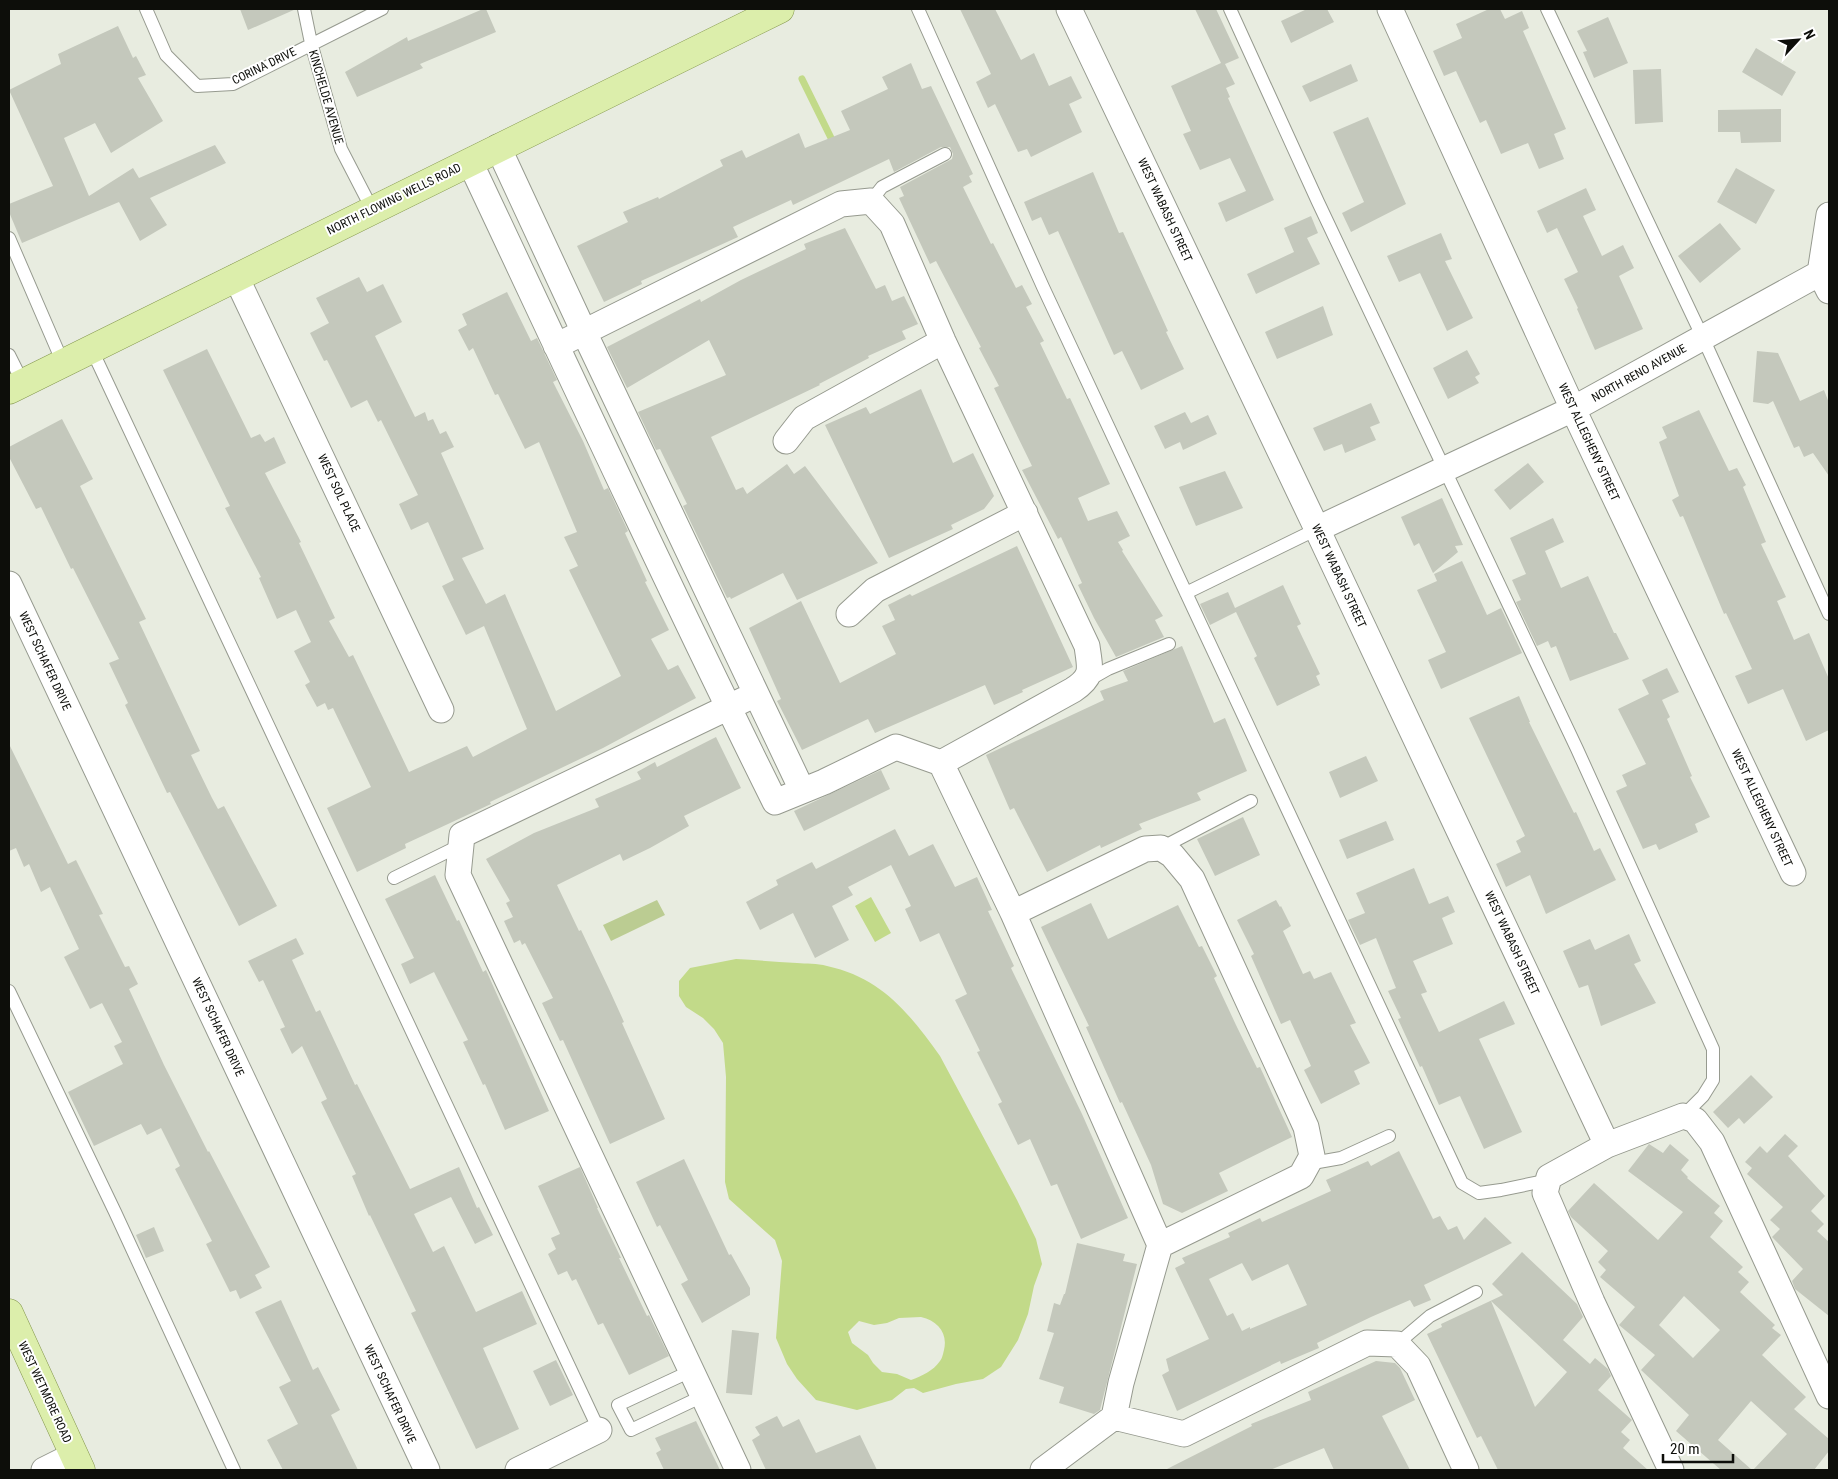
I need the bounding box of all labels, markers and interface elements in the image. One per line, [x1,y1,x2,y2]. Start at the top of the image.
north arrow [1773,15,1823,65]
text: N [1801,27,1819,42]
street label: CORINA DRIVE [230,44,298,88]
street label: KINCHELDE AVENUE [306,48,346,146]
street label: WEST WABASH STREET [1135,156,1195,264]
street label: NORTH FLOWING WELLS ROAD [325,160,463,238]
street label: NORTH RENO AVENUE [1589,341,1689,405]
street label: WEST ALLEGHENY STREET [1556,381,1622,503]
street label: WEST SOL PLACE [315,452,363,534]
street label: WEST WABASH STREET [1309,522,1369,630]
street label: WEST SCHAFER DRIVE [16,609,74,713]
street label: WEST ALLEGHENY STREET [1729,747,1795,869]
street label: WEST WABASH STREET [1482,889,1542,997]
street label: WEST SCHAFER DRIVE [189,975,247,1079]
street label: WEST WETMORE ROAD [15,1339,75,1445]
street label: WEST SCHAFER DRIVE [361,1342,419,1446]
scale bar [1663,1432,1733,1464]
text: 20 m [1670,1440,1700,1458]

